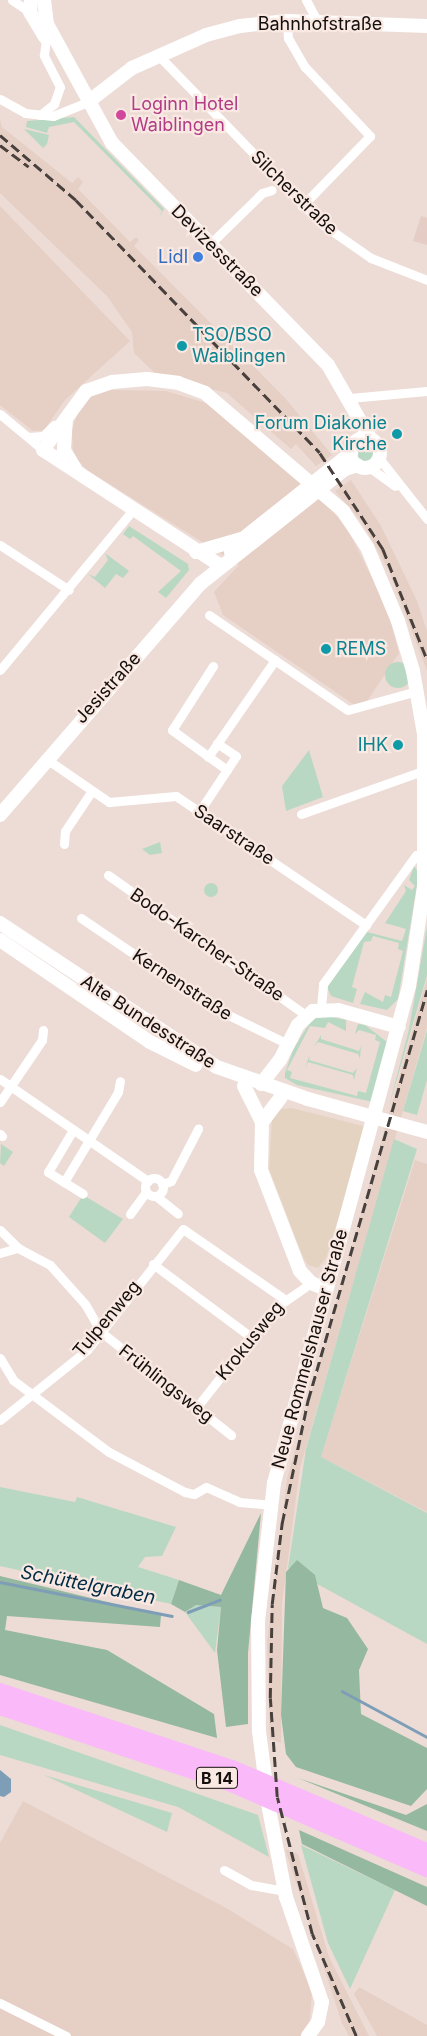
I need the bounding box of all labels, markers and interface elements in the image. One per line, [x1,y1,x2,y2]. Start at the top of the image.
street label: Bahnhofstraße [258,13,382,35]
place label: Loginn Hotel Waiblingen [131,94,238,136]
marker: Loginn Hotel Waiblingen [115,109,127,121]
street label: Silcherstraße [246,146,342,240]
street label: Devizesstraße [167,201,267,301]
place label: Lidl [158,246,188,268]
marker: Lidl [192,251,204,263]
place label: TSO/BSO Waiblingen [192,325,286,368]
marker: TSO/BSO Waiblingen [176,340,188,352]
place label: Forum Diakonie Kirche [255,413,387,456]
marker: Forum Diakonie Kirche [391,428,403,440]
place label: REMS [336,638,386,660]
marker: REMS [320,643,332,655]
street label: Jesistraße [70,648,146,728]
place label: IHK [358,734,388,756]
marker: IHK [392,739,404,751]
street label: Saarstraße [190,800,278,870]
street label: Bodo-Karcher-Straße [126,884,288,1006]
street label: Kernenstraße [128,945,236,1025]
street label: Alte Bundesstraße [77,970,219,1074]
street label: Neue Rommelshauser Straße [268,1227,352,1471]
street label: Tulpenweg [69,1276,145,1362]
street label: Krokusweg [212,1297,288,1385]
street label: Frühlingsweg [114,1340,218,1428]
water label: Schüttelgraben [19,1561,157,1609]
road number: B 14 [196,1765,238,1792]

